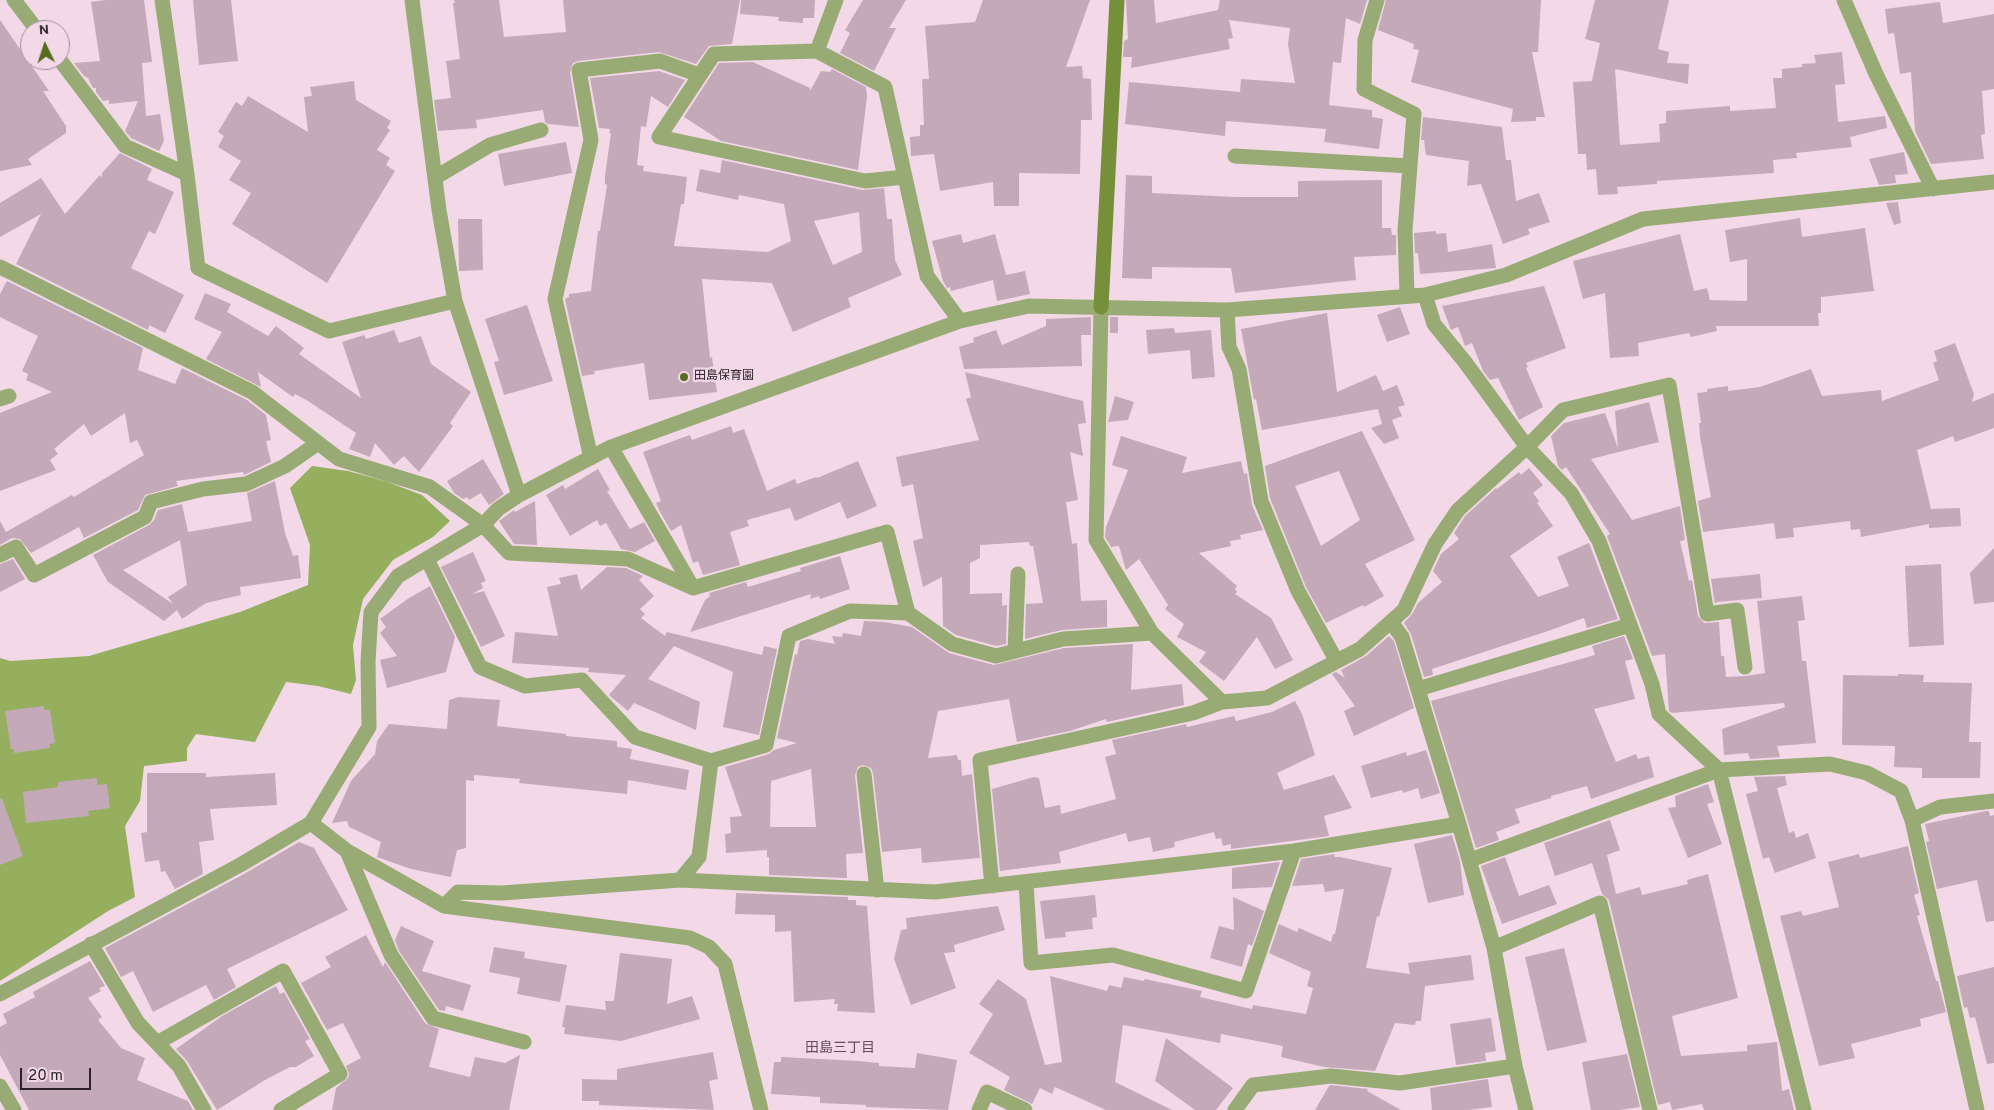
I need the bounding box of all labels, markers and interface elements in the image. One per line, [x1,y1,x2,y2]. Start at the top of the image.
north arrow [20,20,70,70]
text: N [38,22,50,39]
place label: 田島保育園 [694,370,754,384]
marker: 田島保育園 [678,371,690,383]
district label: 田島三丁目 [805,1041,875,1057]
scale bar [22,1058,94,1090]
text: 20 m [28,1067,63,1086]

